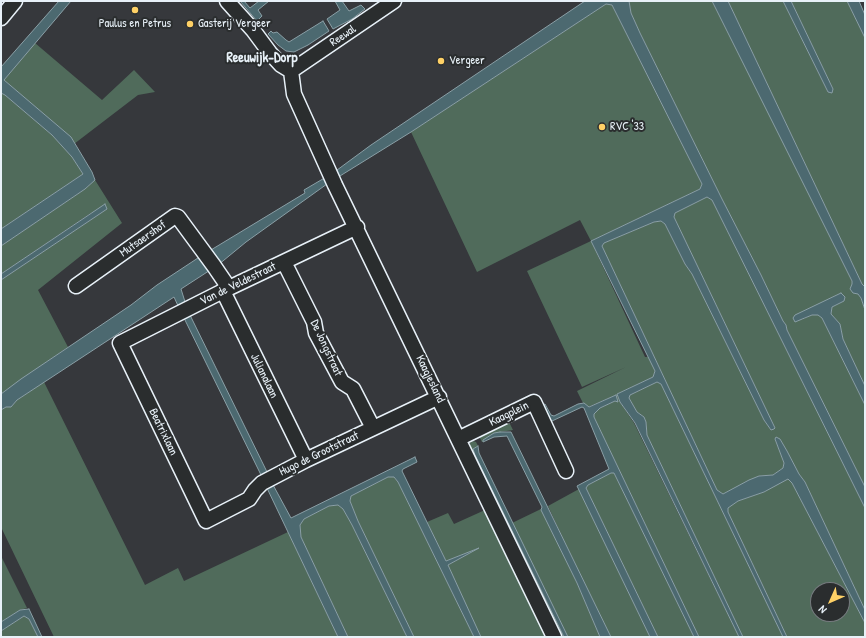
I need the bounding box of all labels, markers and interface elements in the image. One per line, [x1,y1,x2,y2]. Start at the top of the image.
marker: Paulus en Petrus [130,5,140,15]
place label: Paulus en Petrus [99,17,171,31]
place label: Gasterij Vergeer [198,17,271,31]
marker: Gasterij Vergeer [185,19,195,29]
street label: Reewal [327,22,359,50]
district label: Reeuwijk-Dorp [226,50,298,66]
place label: Vergeer [449,54,485,68]
marker: Vergeer [436,56,446,66]
place label: RVC '33 [610,120,644,134]
marker: RVC '33 [597,122,607,132]
street label: Mutsaershof [117,218,169,260]
street label: Van de Veldestraat [198,259,278,309]
street label: De Jongstraat [307,318,345,378]
street label: Julianalaan [247,351,281,401]
street label: Kaagjesland [412,353,448,405]
street label: Kaagplein [487,398,531,430]
street label: Beatrixlaan [145,406,181,458]
street label: Hugo de Grootstraat [277,429,361,479]
north arrow [810,582,850,622]
text: N [815,603,829,617]

